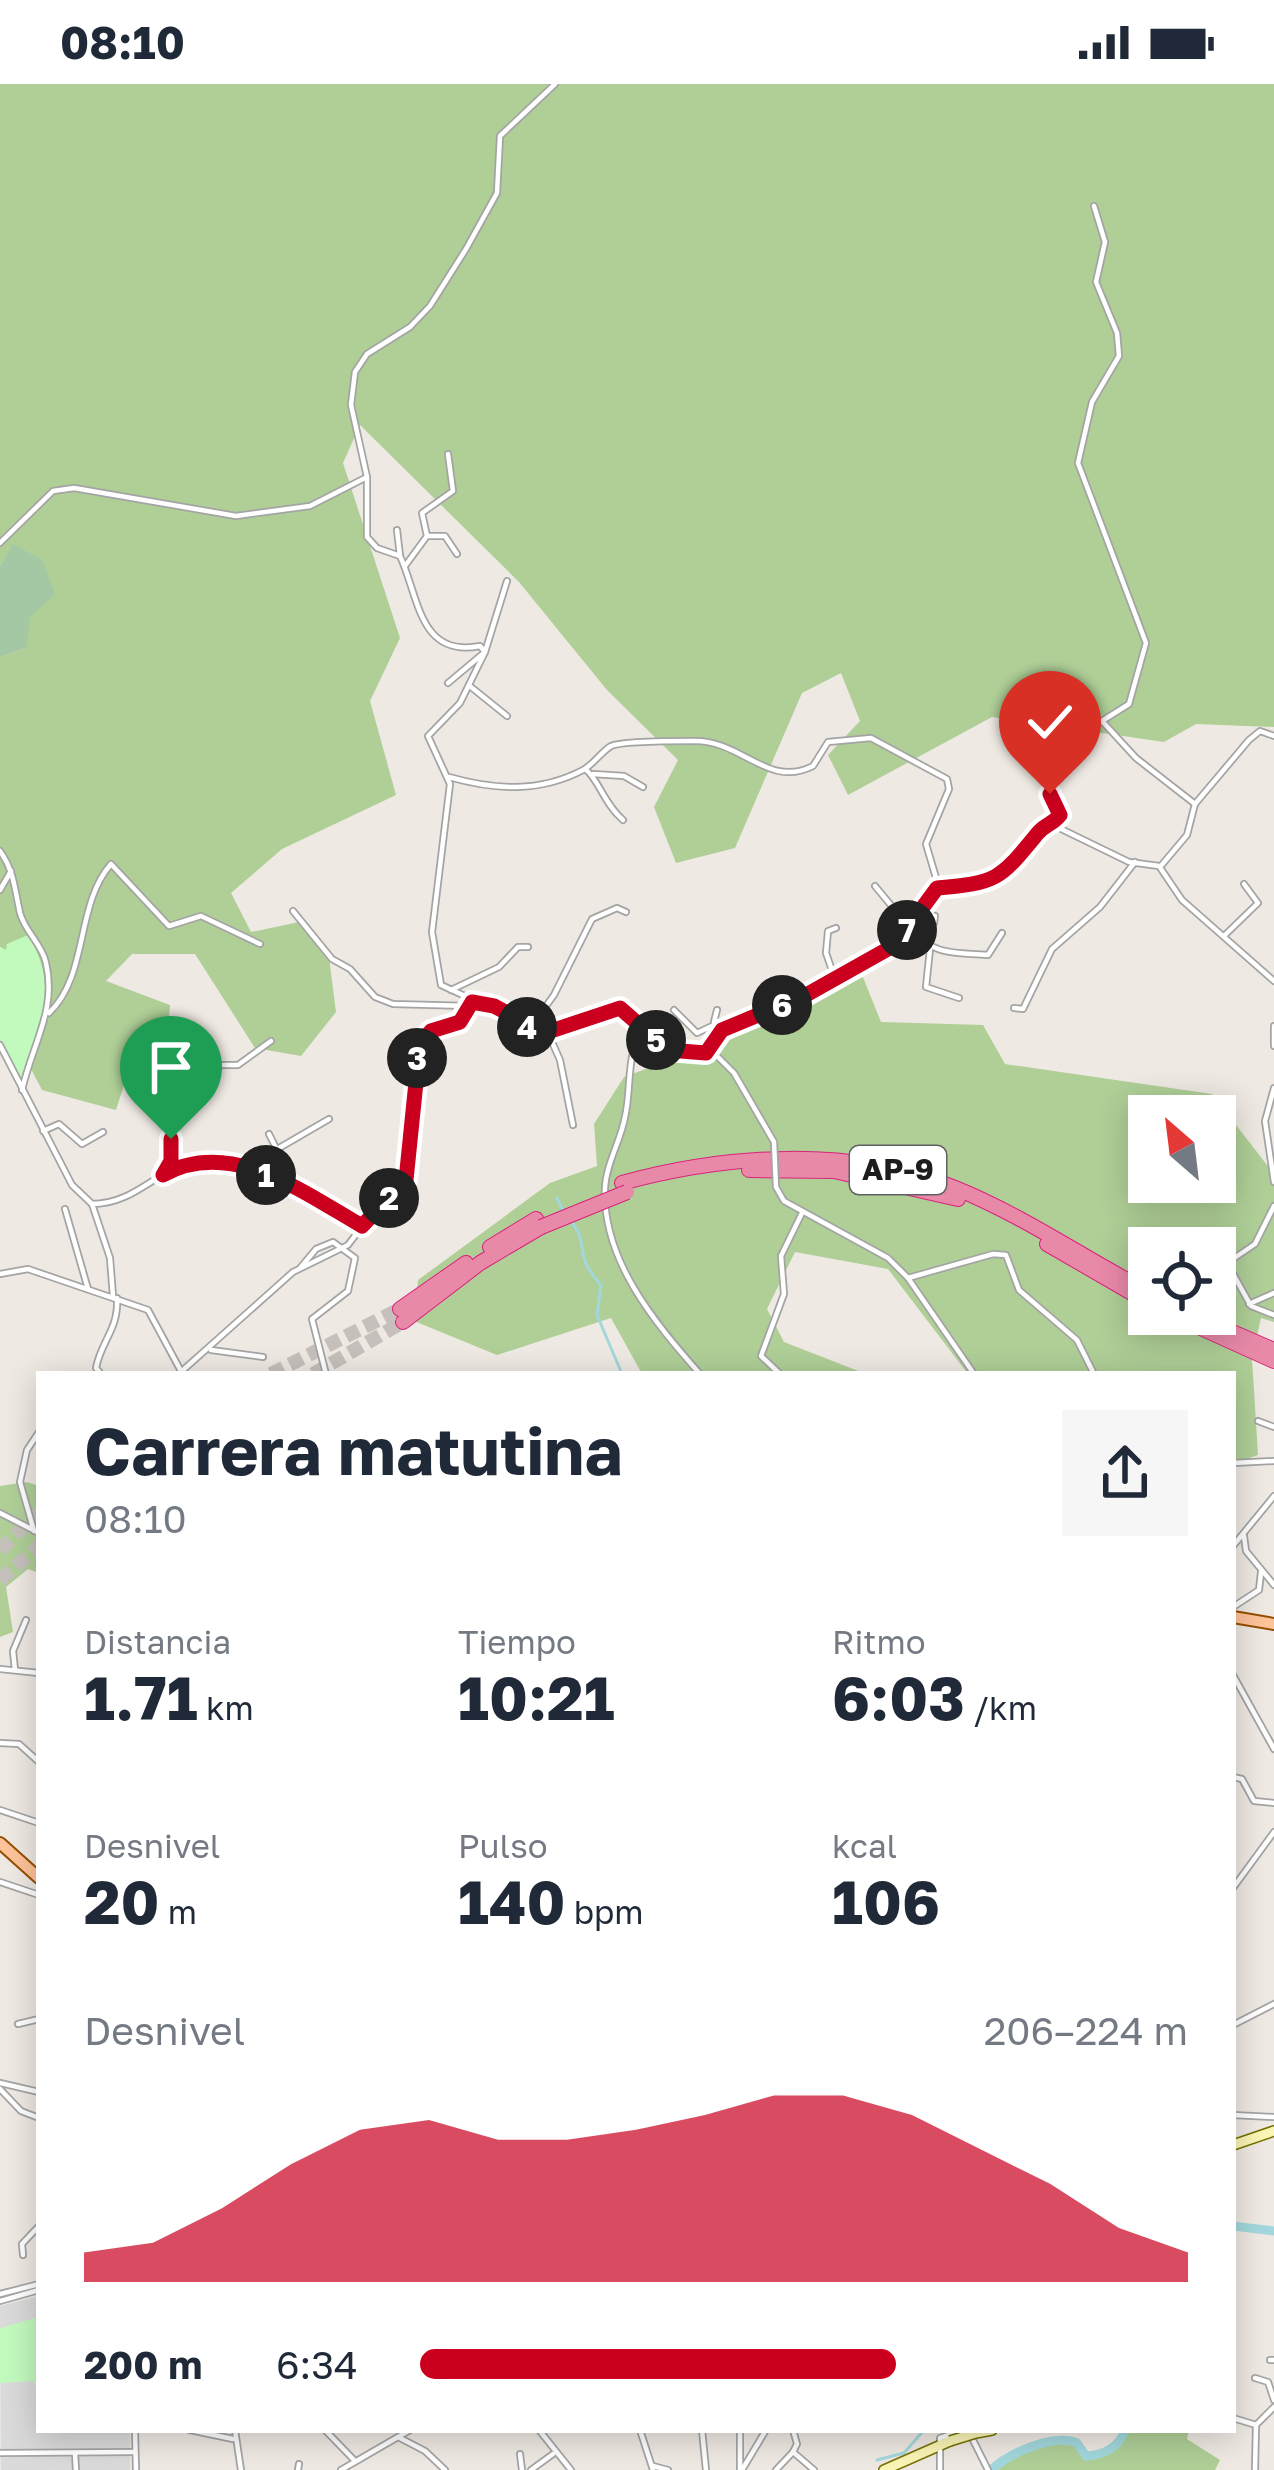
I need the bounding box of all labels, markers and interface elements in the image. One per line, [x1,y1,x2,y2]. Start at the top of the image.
text: 08:10 [60,15,185,69]
pin [999,671,1101,794]
icon: check [1017,689,1083,755]
pin: 7 [877,900,937,960]
text: 7 [898,910,916,949]
pin: 6 [752,975,812,1035]
text: 6 [772,985,792,1024]
pin: 4 [497,997,557,1057]
text: 4 [517,1007,537,1046]
pin: 5 [626,1010,686,1070]
pin [120,1016,222,1139]
text: 5 [646,1020,666,1059]
pin: 3 [387,1028,447,1088]
icon: arrive [138,1034,204,1100]
text: 3 [407,1038,427,1077]
north arrow [1128,1095,1236,1203]
map controls [1128,1095,1236,1335]
pin: 1 [236,1145,296,1205]
road number: AP-9 [850,1146,946,1194]
text: 1 [258,1155,275,1194]
pin: 2 [359,1168,419,1228]
text: 2 [379,1178,399,1217]
button: locate [1128,1227,1236,1335]
text: Carrera matutina [84,1410,623,1490]
button: share [1062,1410,1188,1536]
text: 08:10 [84,1495,187,1542]
text: Distancia [84,1622,231,1661]
text: Tiempo [458,1622,576,1661]
text: Ritmo [832,1622,926,1661]
text: 1.71 [84,1661,198,1733]
text: 10:21 [458,1661,615,1733]
text: 6:03 [832,1661,965,1733]
text: km [198,1688,254,1727]
text: /km [965,1688,1037,1727]
text: Desnivel [84,1826,220,1865]
text: Pulso [458,1826,547,1865]
text: kcal [832,1826,897,1865]
text: 20 [84,1865,160,1937]
text: 140 [458,1865,565,1937]
text: 106 [832,1865,940,1937]
text: m [160,1892,197,1931]
text: bpm [565,1892,643,1931]
text: Desnivel [84,2007,245,2054]
text: 206–224 m [984,2007,1188,2054]
text: 200 m [84,2341,202,2388]
text: 6:34 [276,2341,358,2388]

